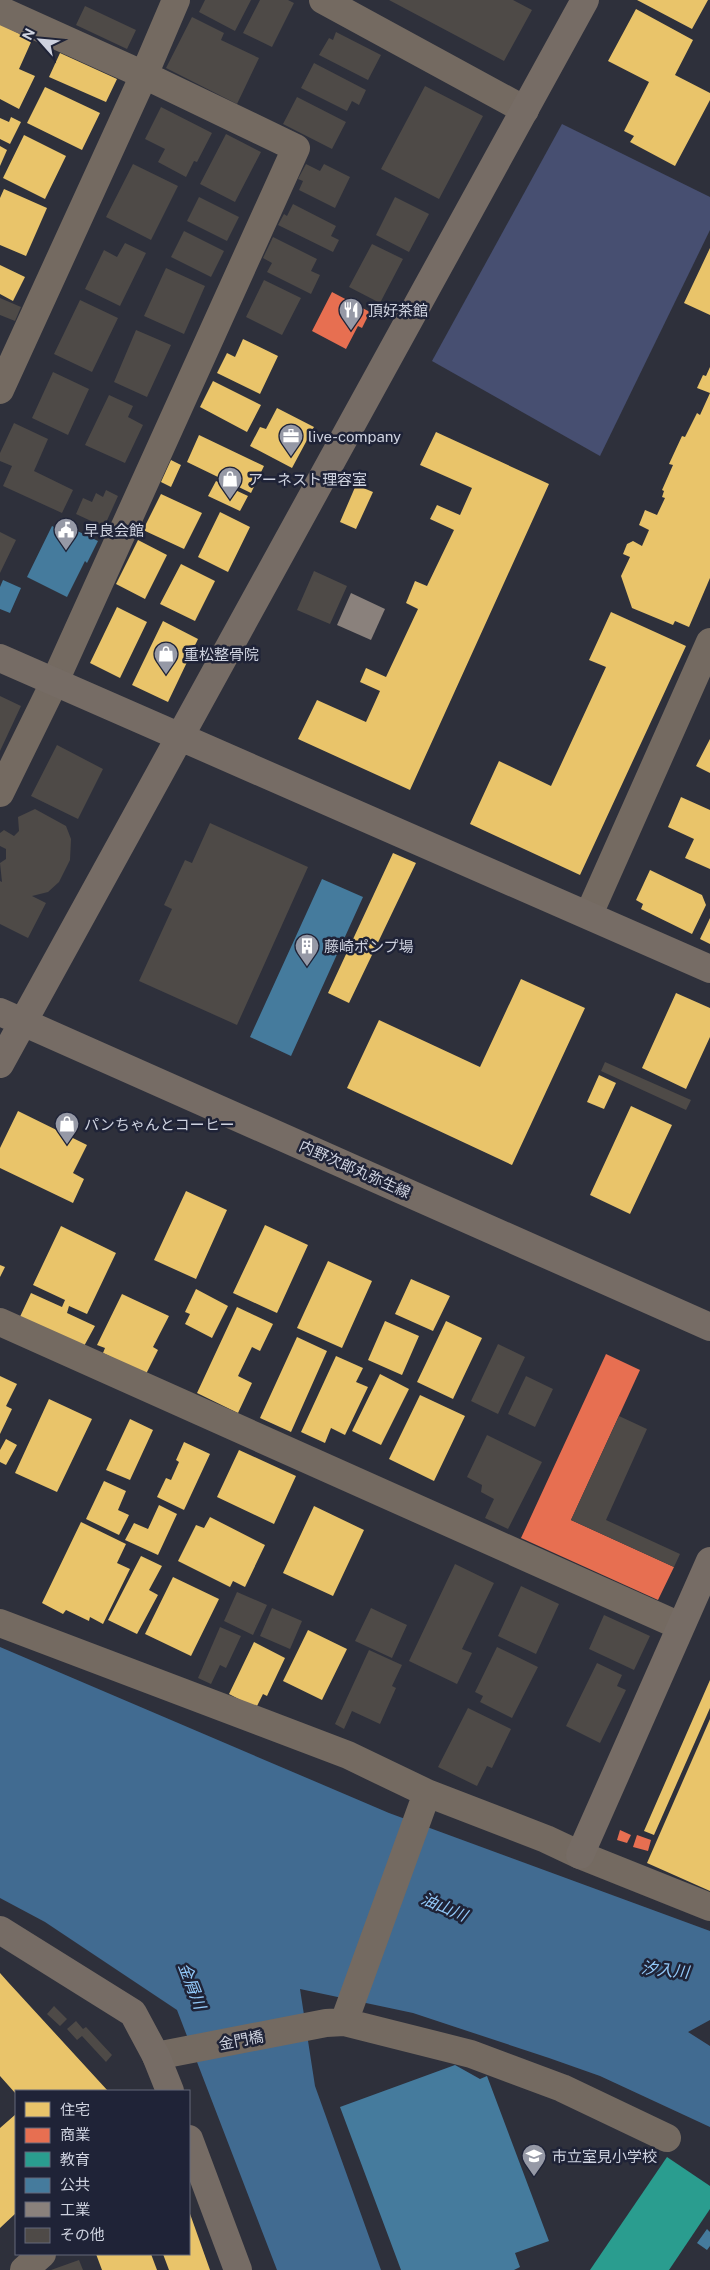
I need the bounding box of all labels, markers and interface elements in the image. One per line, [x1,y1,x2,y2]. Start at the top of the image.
north arrow [15,15,65,65]
text: N [19,26,38,43]
restaurant icon: 頂好茶館 [338,297,364,331]
place label: 頂好茶館 [368,302,428,319]
office icon: live-company [278,423,304,457]
place label: live-company [308,428,401,445]
shop icon: アーネスト理容室 [217,466,243,500]
place label: アーネスト理容室 [248,471,367,488]
public building icon: 早良会館 [53,517,79,551]
place label: 早良会館 [84,522,144,539]
shop icon: 重松整骨院 [153,641,179,675]
place label: 重松整骨院 [184,646,259,663]
building icon: 藤崎ポンプ場 [294,933,320,967]
place label: 藤崎ポンプ場 [324,938,414,955]
shop icon: パンちゃんとコーヒー [54,1111,80,1145]
place label: パンちゃんとコーヒー [84,1116,235,1133]
street label: 内野次郎丸弥生線 [297,1137,413,1201]
water label: 油山川 [418,1889,472,1926]
water label: 汐入川 [640,1958,692,1982]
water label: 金屑川 [175,1960,210,2014]
street label: 金門橋 [217,2027,265,2053]
legend [15,2090,190,2255]
text: 住宅 [60,2101,90,2118]
text: 商業 [60,2126,90,2143]
school or university icon: 市立室見小学校 [521,2143,547,2177]
place label: 市立室見小学校 [552,2148,657,2165]
text: 教育 [60,2151,90,2168]
text: 公共 [60,2176,90,2193]
text: 工業 [60,2201,90,2218]
text: その他 [60,2226,105,2243]

